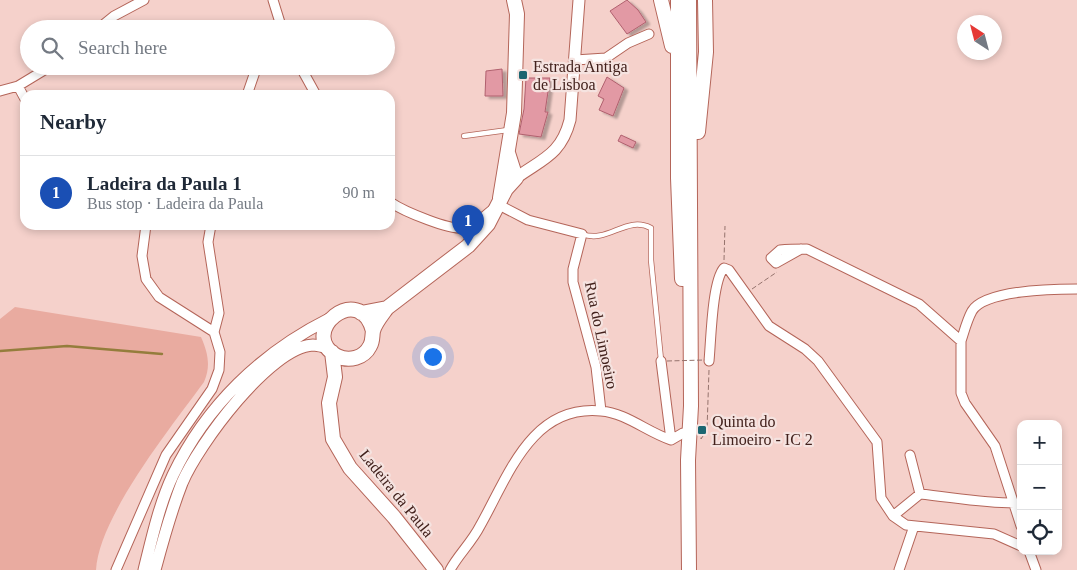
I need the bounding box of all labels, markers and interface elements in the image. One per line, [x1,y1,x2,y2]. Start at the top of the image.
north arrow [957,15,1002,60]
search box [20,20,395,75]
icon: search [38,34,66,62]
text: Search here [78,37,167,58]
place label: Estrada Antiga de Lisboa [533,58,628,93]
marker: Estrada Antiga de Lisboa [517,69,529,81]
text: Nearby [40,110,107,134]
text: Ladeira da Paula 1 [87,173,242,194]
text: 1 [52,184,60,201]
text: 90 m [343,184,375,201]
text: Bus stop · Ladeira da Paula [87,195,263,212]
pin: 1 [452,205,484,246]
street label: Rua do Limoeiro [582,280,621,390]
your location [420,344,446,370]
place label: Quinta do Limoeiro - IC 2 [712,413,813,448]
map controls [1017,420,1062,555]
button: + [1017,420,1062,465]
marker: Quinta do Limoeiro - IC 2 [696,424,708,436]
street label: Ladeira da Paula [356,446,437,540]
button: − [1017,465,1062,510]
button: locate [1017,510,1062,555]

